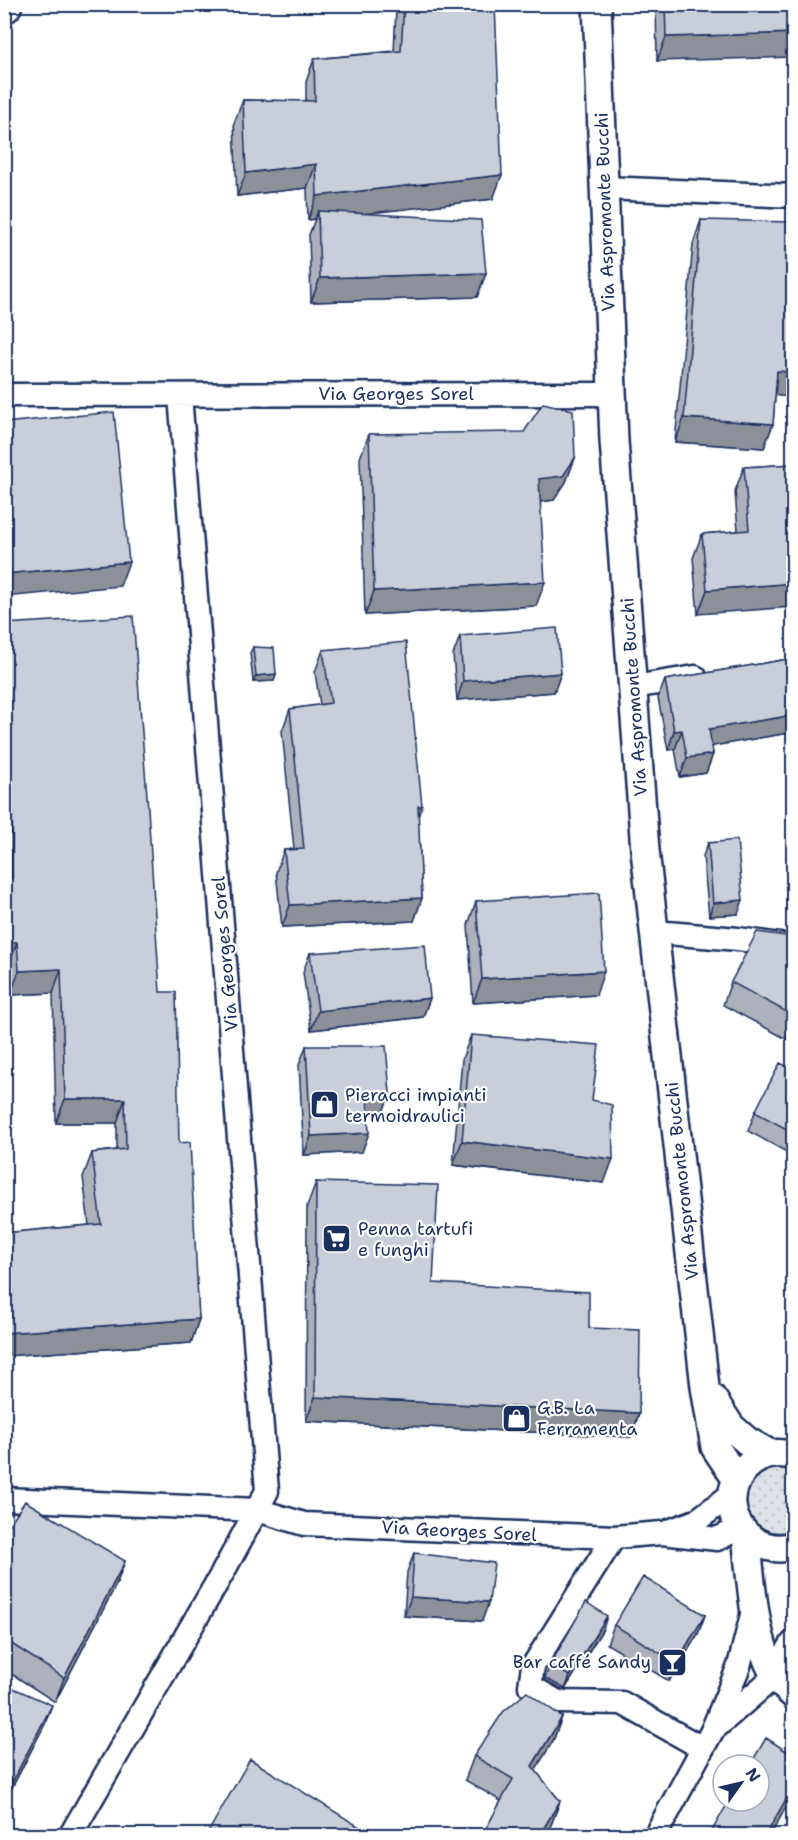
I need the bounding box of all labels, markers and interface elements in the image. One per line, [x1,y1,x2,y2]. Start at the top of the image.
street label: Via Aspromonte Bucchi [590,112,620,312]
street label: Via Georges Sorel [318,382,474,406]
street label: Via Aspromonte Bucchi [615,597,653,797]
street label: Via Georges Sorel [206,875,244,1033]
street label: Via Aspromonte Bucchi [660,1081,704,1281]
place label: Pieracci impianti termoidraulici [345,1083,487,1128]
shop icon: Pieracci impianti termoidraulici [308,1089,340,1121]
place label: Penna tartufi e funghi [358,1217,473,1262]
supermarket icon: Penna tartufi e funghi [321,1223,353,1255]
place label: G.B. La Ferramenta [537,1396,637,1441]
shop icon: G.B. La Ferramenta [500,1402,532,1434]
street label: Via Georges Sorel [381,1515,538,1547]
bar icon: Bar caffé Sandy [656,1646,688,1678]
place label: Bar caffé Sandy [513,1650,651,1674]
north arrow [711,1753,771,1813]
text: N [741,1764,765,1786]

